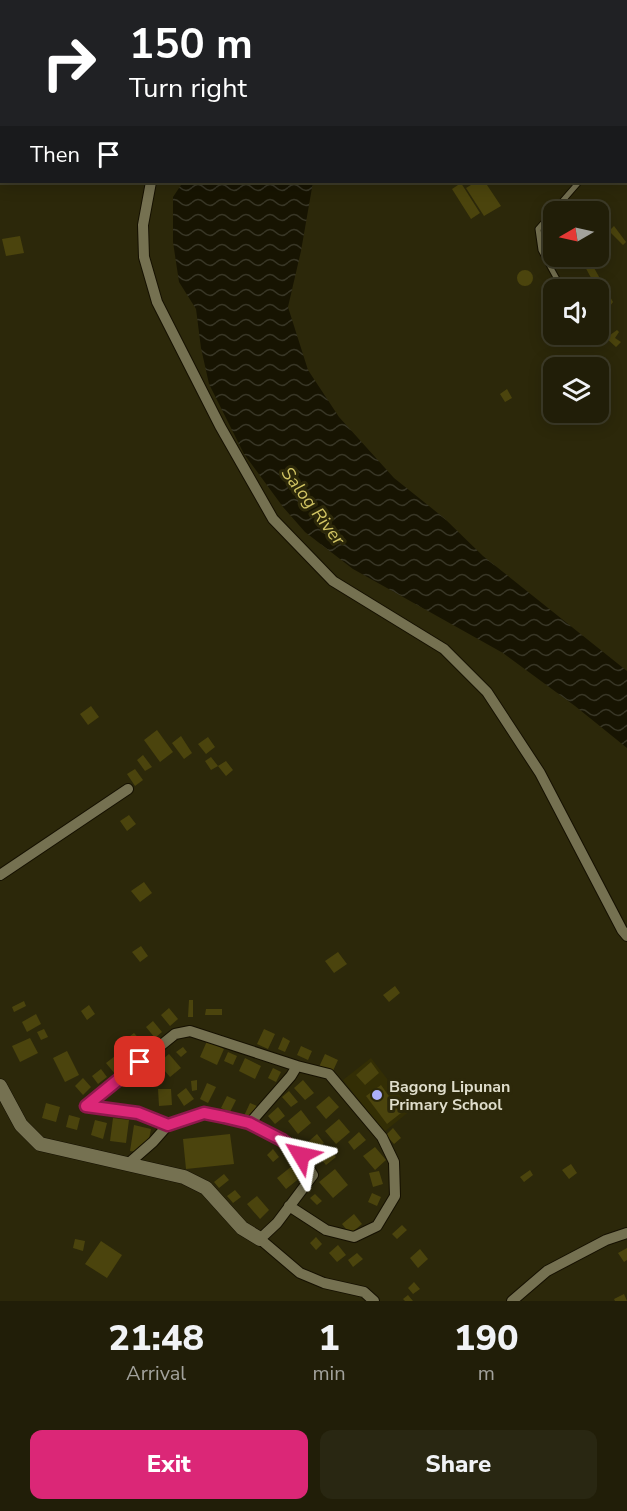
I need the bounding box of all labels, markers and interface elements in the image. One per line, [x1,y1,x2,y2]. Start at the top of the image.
text: 150 m [129,16,253,73]
icon: right [30,24,108,102]
text: Turn right [129,70,247,107]
icon: arrive [92,138,125,171]
text: Then [30,140,80,170]
north arrow [543,201,609,267]
map controls [543,201,609,423]
button: sound [543,279,609,345]
button: layers [543,357,609,423]
water label: Salog River [276,462,351,551]
pin [114,1036,165,1087]
icon: arrive [123,1045,156,1078]
place label: Bagong Lipunan Primary School [389,1076,510,1116]
marker: Bagong Lipunan Primary School [370,1088,384,1102]
position arrow [269,1123,333,1187]
text: 21:48 [108,1314,204,1363]
text: 1 [318,1314,340,1363]
text: 190 [454,1314,519,1363]
text: Arrival [126,1360,186,1387]
text: min [312,1360,346,1387]
text: m [478,1360,495,1387]
button: Exit [30,1430,308,1499]
button: Share [320,1430,597,1499]

